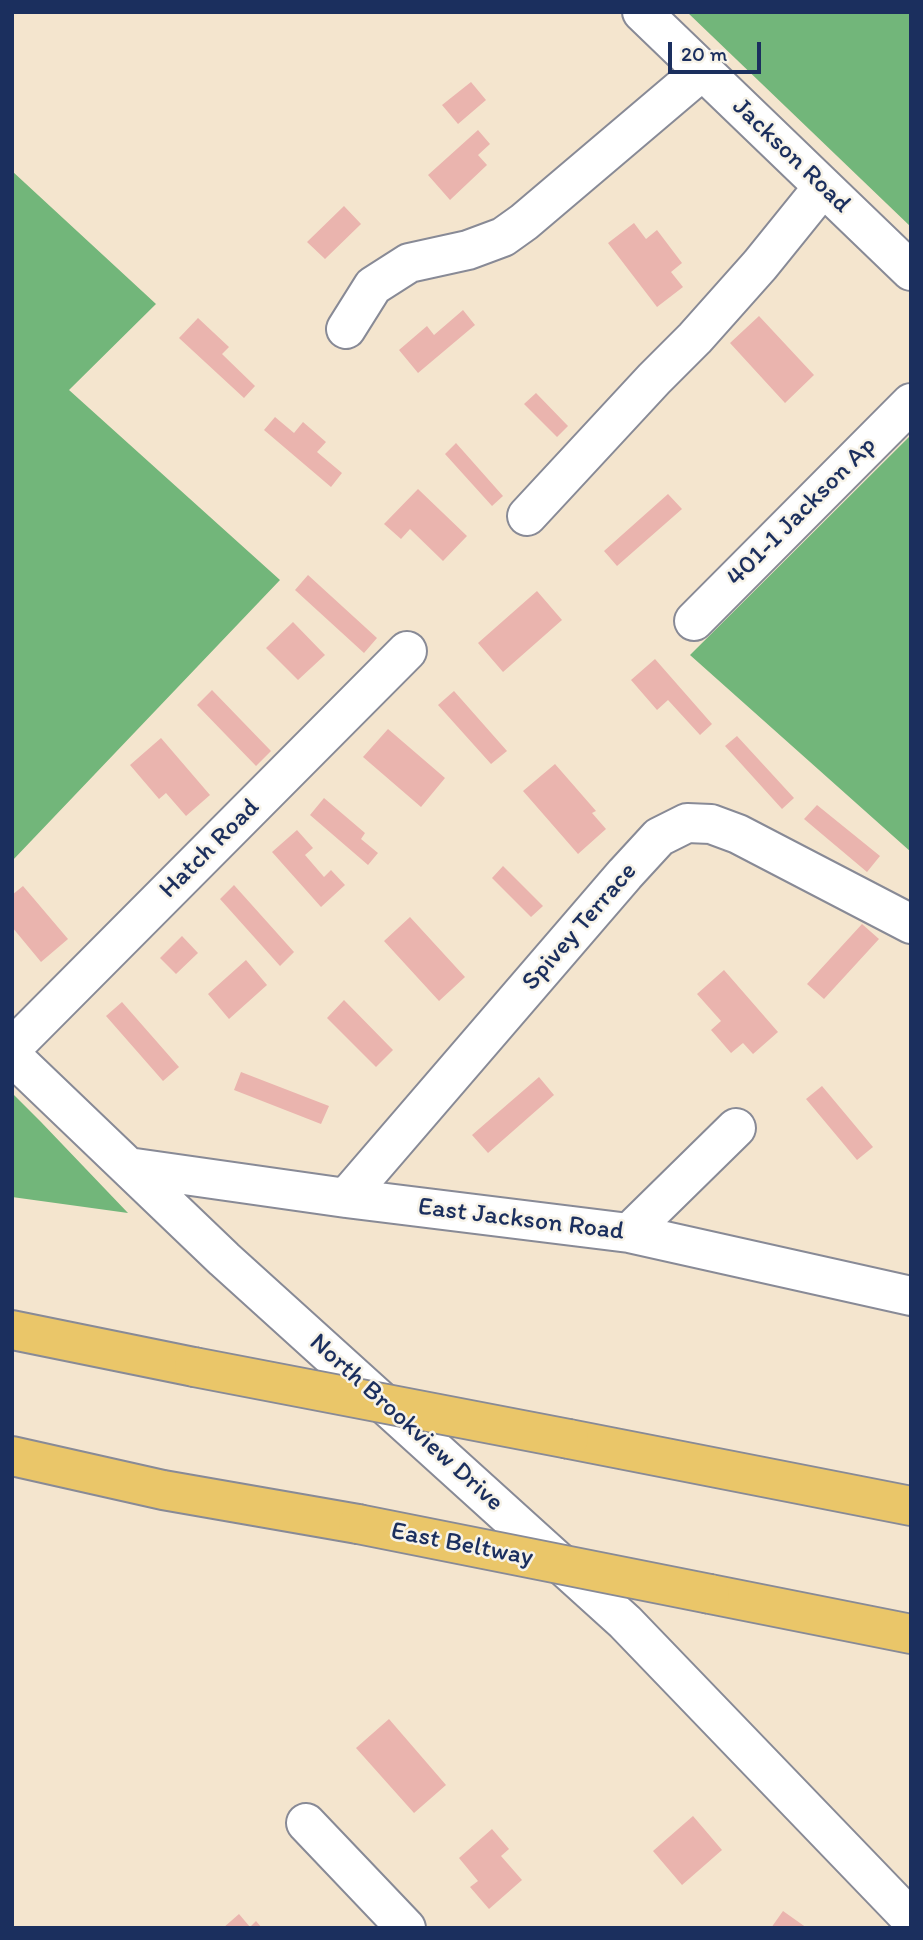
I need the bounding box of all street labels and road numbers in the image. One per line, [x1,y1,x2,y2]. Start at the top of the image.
street label: Jackson Road [725,92,857,220]
street label: 401-1 Jackson Ap [721,431,883,593]
street label: Hatch Road [153,792,267,906]
street label: Spivey Terrace [516,857,644,997]
street label: East Jackson Road [416,1192,626,1248]
street label: North Brookview Drive [302,1328,510,1518]
street label: East Beltway [388,1516,536,1574]

